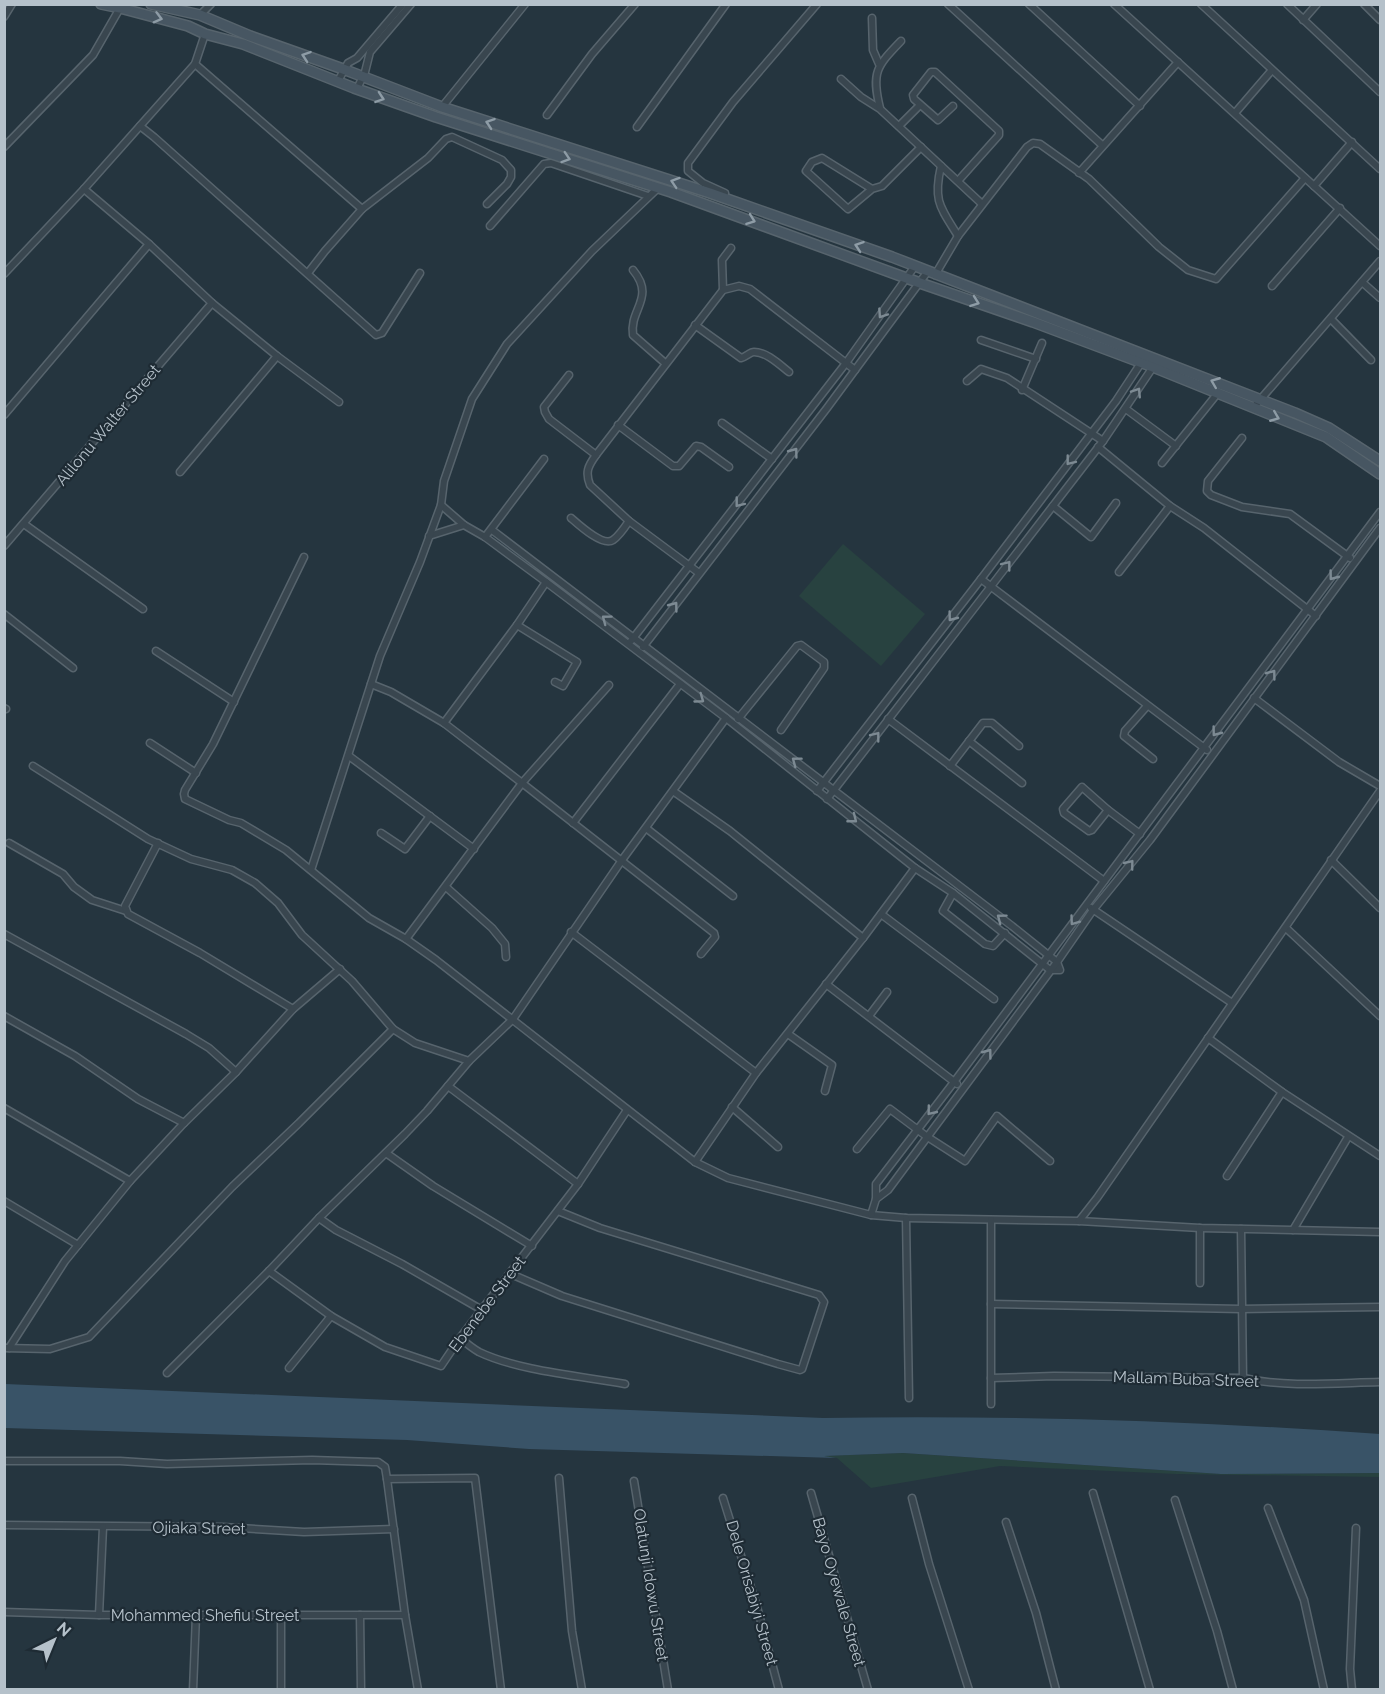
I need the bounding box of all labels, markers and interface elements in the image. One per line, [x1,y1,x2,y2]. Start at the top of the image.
one-way arrow [152,11,162,23]
one-way arrow [301,51,312,64]
one-way arrow [374,90,385,103]
one-way arrow [485,117,495,130]
one-way arrow [560,150,571,163]
one-way arrow [670,177,681,190]
one-way arrow [745,212,755,225]
one-way arrow [855,241,865,253]
one-way arrow [969,294,980,307]
one-way arrow [878,307,889,318]
street label: Alilonu Walter Street [52,360,165,489]
one-way arrow [1210,377,1221,389]
one-way arrow [1130,388,1141,399]
one-way arrow [1269,410,1280,422]
one-way arrow [786,448,797,459]
one-way arrow [1066,454,1077,465]
one-way arrow [735,496,746,507]
one-way arrow [1000,560,1011,571]
one-way arrow [1329,569,1340,580]
one-way arrow [667,602,678,613]
one-way arrow [949,610,960,621]
one-way arrow [602,615,613,626]
one-way arrow [1265,669,1276,680]
one-way arrow [693,691,704,702]
one-way arrow [1212,725,1223,736]
one-way arrow [868,732,879,743]
one-way arrow [792,757,803,768]
one-way arrow [846,812,857,823]
one-way arrow [1123,860,1134,871]
one-way arrow [997,914,1008,925]
one-way arrow [1070,915,1081,926]
one-way arrow [981,1049,992,1060]
one-way arrow [928,1104,939,1115]
street label: Ebenebe Street [445,1252,530,1356]
street label: Mallam Buba Street [1113,1367,1260,1391]
street label: Olatunji Idowu Street [630,1507,673,1663]
street label: Bayo Oyewale Street [809,1515,870,1669]
street label: Ojiaka Street [152,1518,247,1538]
street label: Dele Orisabiyi Street [722,1518,782,1668]
street label: Mohammed Shefiu Street [111,1606,300,1625]
north arrow [24,1610,84,1670]
text: N [53,1618,75,1641]

